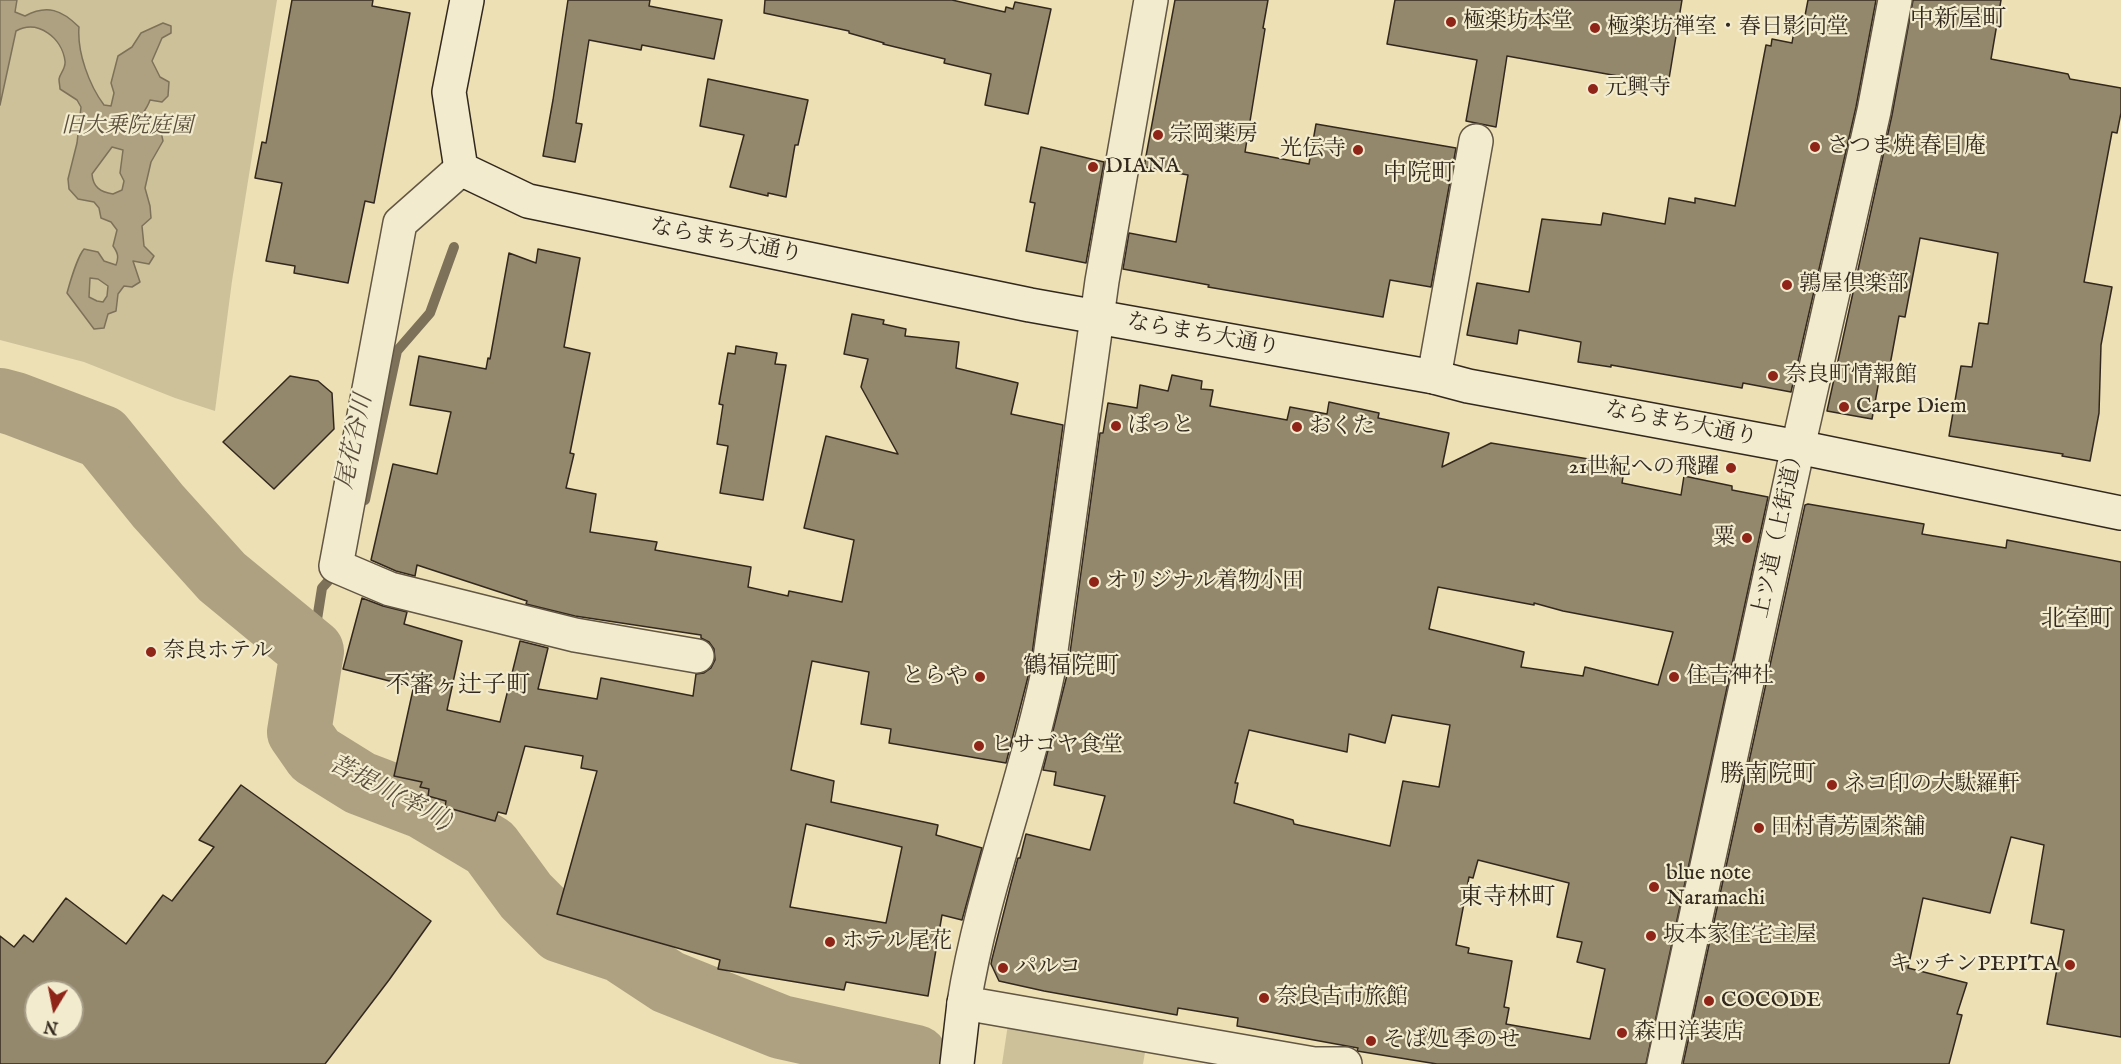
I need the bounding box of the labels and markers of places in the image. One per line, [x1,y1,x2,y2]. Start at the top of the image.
place label: 極楽坊本堂 [1463,9,1573,35]
marker: 極楽坊本堂 [1444,15,1458,29]
place label: 極楽坊禅室・春日影向堂 [1607,15,1849,41]
marker: 極楽坊禅室・春日影向堂 [1588,21,1602,35]
place label: 元興寺 [1605,76,1671,102]
marker: 元興寺 [1586,82,1600,96]
place label: 宗岡薬房 [1170,122,1258,148]
marker: 宗岡薬房 [1151,128,1165,142]
place label: さつま焼 春日庵 [1827,134,1986,160]
place label: 光伝寺 [1280,137,1346,163]
marker: さつま焼 春日庵 [1808,140,1822,154]
marker: 光伝寺 [1351,143,1365,157]
place label: DIANA [1105,154,1180,180]
marker: DIANA [1086,160,1100,174]
place label: 鶉屋倶楽部 [1799,272,1909,298]
marker: 鶉屋倶楽部 [1780,278,1794,292]
place label: 奈良町情報館 [1785,363,1917,389]
marker: 奈良町情報館 [1766,369,1780,383]
place label: Carpe Diem [1856,394,1967,420]
marker: Carpe Diem [1837,400,1851,414]
place label: ぽっと [1128,413,1194,439]
place label: おくた [1309,414,1375,440]
marker: ぽっと [1109,419,1123,433]
marker: おくた [1290,420,1304,434]
place label: 21世紀への飛躍 [1568,455,1719,481]
marker: 21世紀への飛躍 [1724,461,1738,475]
place label: 粟 [1713,525,1735,551]
marker: 粟 [1740,531,1754,545]
place label: オリジナル着物小田 [1106,569,1304,595]
marker: オリジナル着物小田 [1087,575,1101,589]
place label: 奈良ホテル [163,639,273,665]
marker: 奈良ホテル [144,645,158,659]
place label: とらや [902,664,968,690]
place label: 住吉神社 [1686,664,1774,690]
marker: とらや [973,670,987,684]
marker: 住吉神社 [1667,670,1681,684]
place label: ヒサゴヤ食堂 [991,733,1123,759]
marker: ヒサゴヤ食堂 [972,739,986,753]
place label: ネコ印の大駄羅軒 [1844,772,2020,798]
marker: ネコ印の大駄羅軒 [1825,778,1839,792]
place label: 田村青芳園茶舗 [1771,815,1925,841]
marker: 田村青芳園茶舗 [1752,821,1766,835]
place label: blue note Naramachi [1666,861,1765,912]
marker: blue note Naramachi [1647,880,1661,894]
place label: 坂本家住宅主屋 [1663,923,1817,949]
place label: ホテル尾花 [842,929,952,955]
marker: 坂本家住宅主屋 [1644,929,1658,943]
marker: ホテル尾花 [823,935,837,949]
place label: キッチンPEPITA [1890,952,2058,978]
place label: パルコ [1015,955,1081,981]
marker: キッチンPEPITA [2063,958,2077,972]
marker: パルコ [996,961,1010,975]
place label: 奈良古市旅館 [1276,985,1408,1011]
place label: COCODE [1721,988,1821,1014]
marker: 奈良古市旅館 [1257,991,1271,1005]
marker: COCODE [1702,994,1716,1008]
place label: 森田洋装店 [1634,1020,1744,1046]
marker: 森田洋装店 [1615,1026,1629,1040]
place label: そば処 季のせ [1383,1028,1520,1054]
marker: そば処 季のせ [1364,1034,1378,1048]

